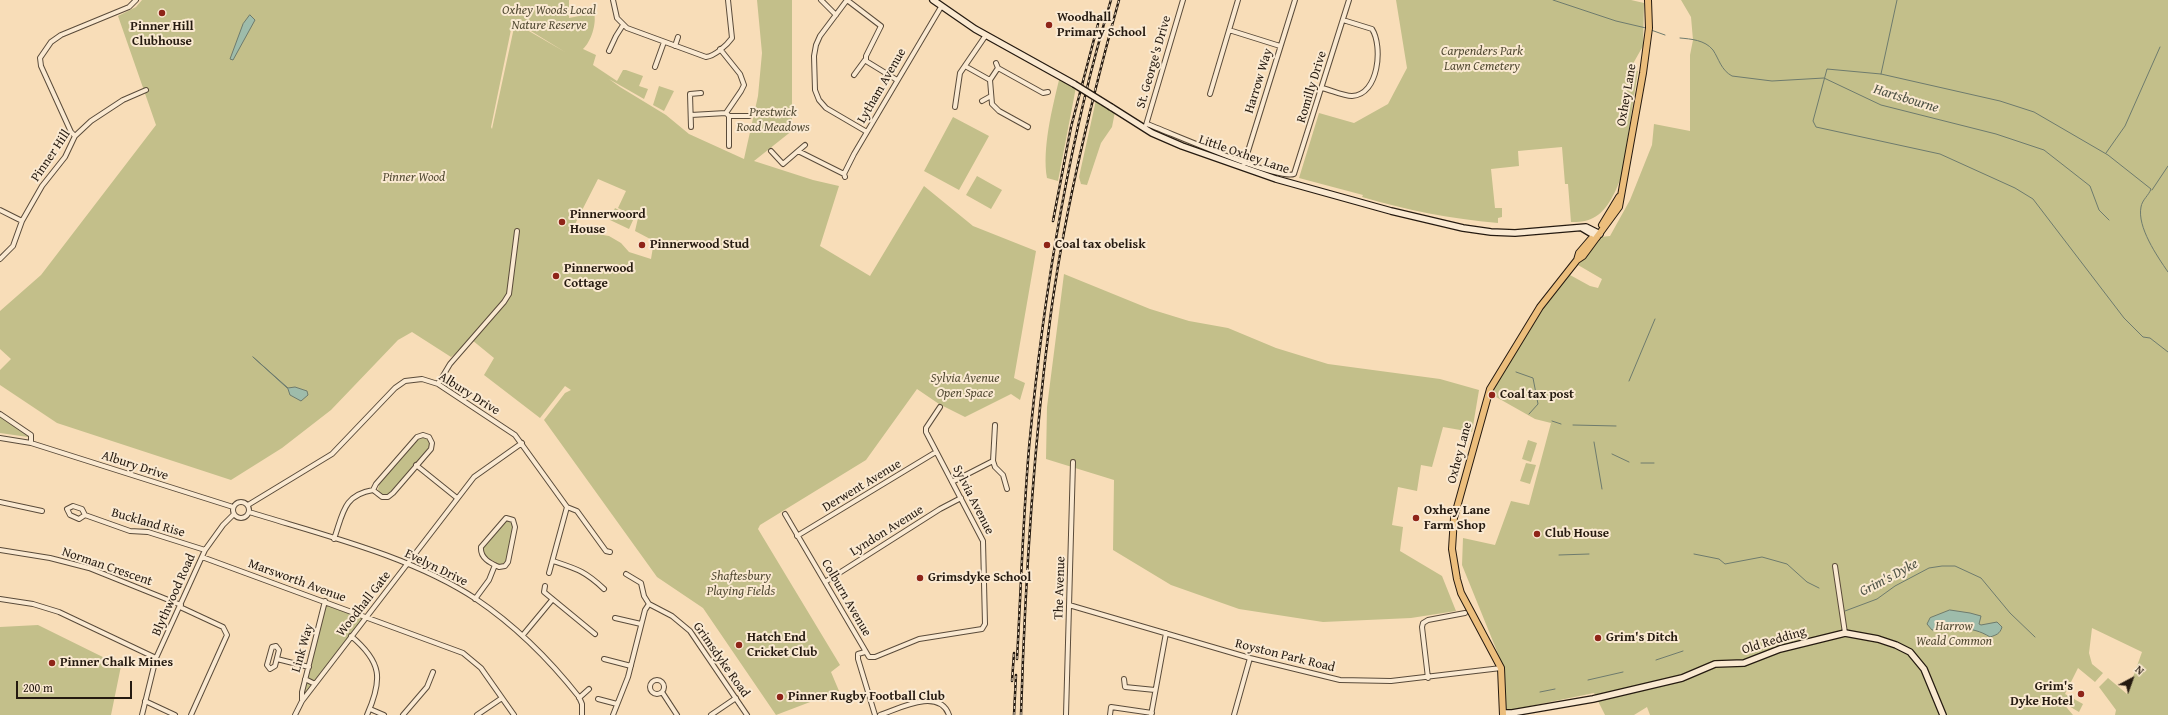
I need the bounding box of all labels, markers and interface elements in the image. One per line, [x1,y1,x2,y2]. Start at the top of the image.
park label: Oxhey Woods Local Nature Reserve [502,3,596,34]
marker: Pinner Hill Clubhouse [157,8,167,18]
place label: Woodhall Primary School [1057,10,1146,41]
street label: St. George's Drive [1133,14,1175,110]
place label: Pinner Hill Clubhouse [130,19,194,50]
marker: Woodhall Primary School [1044,20,1054,30]
park label: Carpenders Park Lawn Cemetery [1441,44,1523,75]
street label: Lytham Avenue [854,46,910,126]
street label: Harrow Way [1242,47,1276,115]
street label: Romilly Drive [1294,49,1330,125]
street label: Oxhey Lane [1614,63,1640,127]
water label: Hartsbourne [1871,81,1941,117]
park label: Prestwick Road Meadows [736,105,810,136]
street label: Pinner Hill [28,127,74,185]
street label: Little Oxhey Lane [1197,132,1291,178]
park label: Pinner Wood [383,170,445,186]
place label: Pinnerwoord House [570,207,646,238]
marker: Pinnerwoord House [557,217,567,227]
place label: Pinnerwood Stud [650,237,749,253]
place label: Coal tax obelisk [1055,237,1146,253]
marker: Pinnerwood Stud [637,240,647,250]
marker: Coal tax obelisk [1042,240,1052,250]
place label: Pinnerwood Cottage [564,261,634,292]
marker: Pinnerwood Cottage [551,271,561,281]
street label: Albury Drive [436,369,502,419]
park label: Sylvia Avenue Open Space [930,371,1000,402]
place label: Coal tax post [1500,387,1574,403]
marker: Coal tax post [1487,390,1497,400]
street label: Oxhey Lane [1444,420,1476,486]
street label: Albury Drive [100,448,170,484]
street label: Derwent Avenue [820,456,904,516]
street label: Sylvia Avenue [949,463,997,537]
street label: Lyndon Avenue [847,502,927,560]
place label: Oxhey Lane Farm Shop [1424,503,1490,534]
street label: Buckland Rise [109,505,187,541]
marker: Oxhey Lane Farm Shop [1411,513,1421,523]
place label: Club House [1545,526,1609,542]
marker: Club House [1532,529,1542,539]
street label: Norman Crescent [60,544,154,590]
street label: Evelyn Drive [402,546,470,590]
street label: Blythwood Road [149,551,199,639]
street label: Marsworth Avenue [246,556,348,606]
street label: The Avenue [1051,556,1069,620]
water label: Grim's Dyke [1857,556,1921,600]
street label: Colburn Avenue [818,557,874,639]
street label: Woodhall Gate [334,568,394,640]
park label: Shaftesbury Playing Fields [707,569,775,600]
place label: Grimsdyke School [928,570,1031,586]
marker: Grimsdyke School [915,573,925,583]
street label: Grimsdyke Road [689,619,753,701]
park label: Harrow Weald Common [1916,619,1992,650]
street label: Link Way [289,622,317,674]
street label: Old Redding [1740,624,1808,658]
place label: Hatch End Cricket Club [747,630,817,661]
place label: Grim's Ditch [1606,630,1678,646]
marker: Grim's Ditch [1593,633,1603,643]
street label: Royston Park Road [1233,636,1337,676]
marker: Hatch End Cricket Club [734,640,744,650]
place label: Pinner Chalk Mines [60,655,173,671]
marker: Pinner Chalk Mines [47,658,57,668]
north arrow [2112,659,2152,699]
text: N [2132,661,2148,678]
scale bar [18,673,134,699]
text: 200 m [23,679,53,696]
place label: Grim's Dyke Hotel [2010,679,2073,710]
place label: Pinner Rugby Football Club [788,689,945,705]
marker: Grim's Dyke Hotel [2076,689,2086,699]
marker: Pinner Rugby Football Club [775,692,785,702]

